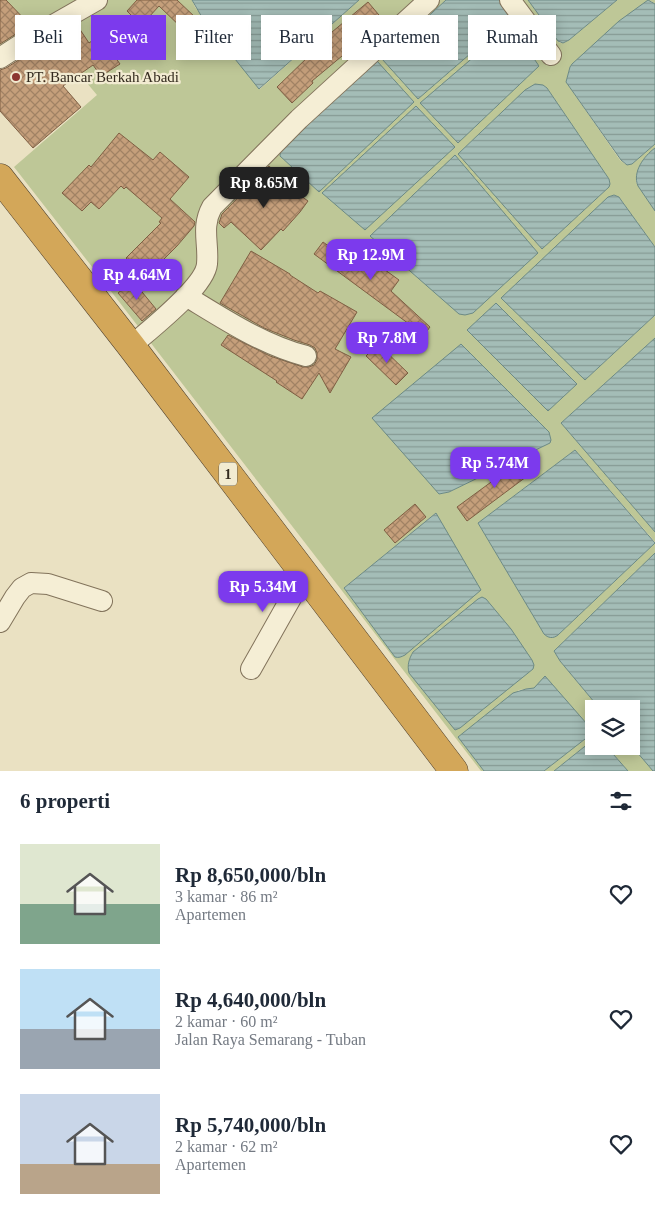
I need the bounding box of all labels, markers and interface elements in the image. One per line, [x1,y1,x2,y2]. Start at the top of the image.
chip: Beli [15,15,81,60]
chip: Sewa [91,15,166,60]
chip: Filter [176,15,251,60]
chip: Baru [261,15,332,60]
chip: Apartemen [342,15,458,60]
chip: Rumah [468,15,556,60]
place label: PT. Bancar Berkah Abadi [26,69,179,85]
marker: PT. Bancar Berkah Abadi [10,71,22,83]
pin: Rp 8.65M [212,166,316,209]
text: Rp 8.65M [230,174,298,191]
pin: Rp 12.9M [319,238,423,281]
text: Rp 12.9M [337,246,405,263]
pin: Rp 4.64M [85,258,189,301]
text: Rp 4.64M [103,266,171,283]
pin: Rp 7.8M [341,322,433,364]
text: Rp 7.8M [357,329,417,346]
pin: Rp 5.74M [443,446,547,489]
text: Rp 5.74M [461,454,529,471]
road number: 1 [219,462,237,486]
pin: Rp 5.34M [211,570,315,613]
text: Rp 5.34M [229,578,297,595]
map controls [585,700,640,755]
button: layers [585,700,640,755]
icon: filters [607,787,635,815]
text: 6 properti [20,789,110,813]
text: Rp 8,650,000/bln [175,863,326,887]
icon: home [60,864,120,924]
icon: heart [607,880,635,908]
text: 3 kamar · 86 m² [175,888,278,905]
text: Apartemen [175,906,246,923]
text: Rp 4,640,000/bln [175,988,326,1012]
icon: home [60,989,120,1049]
icon: heart [607,1005,635,1033]
text: 2 kamar · 60 m² [175,1013,278,1030]
text: Jalan Raya Semarang - Tuban [175,1031,366,1048]
text: Rp 5,740,000/bln [175,1113,326,1137]
icon: home [60,1114,120,1174]
icon: heart [607,1130,635,1158]
text: 2 kamar · 62 m² [175,1138,278,1155]
text: Apartemen [175,1156,246,1173]

